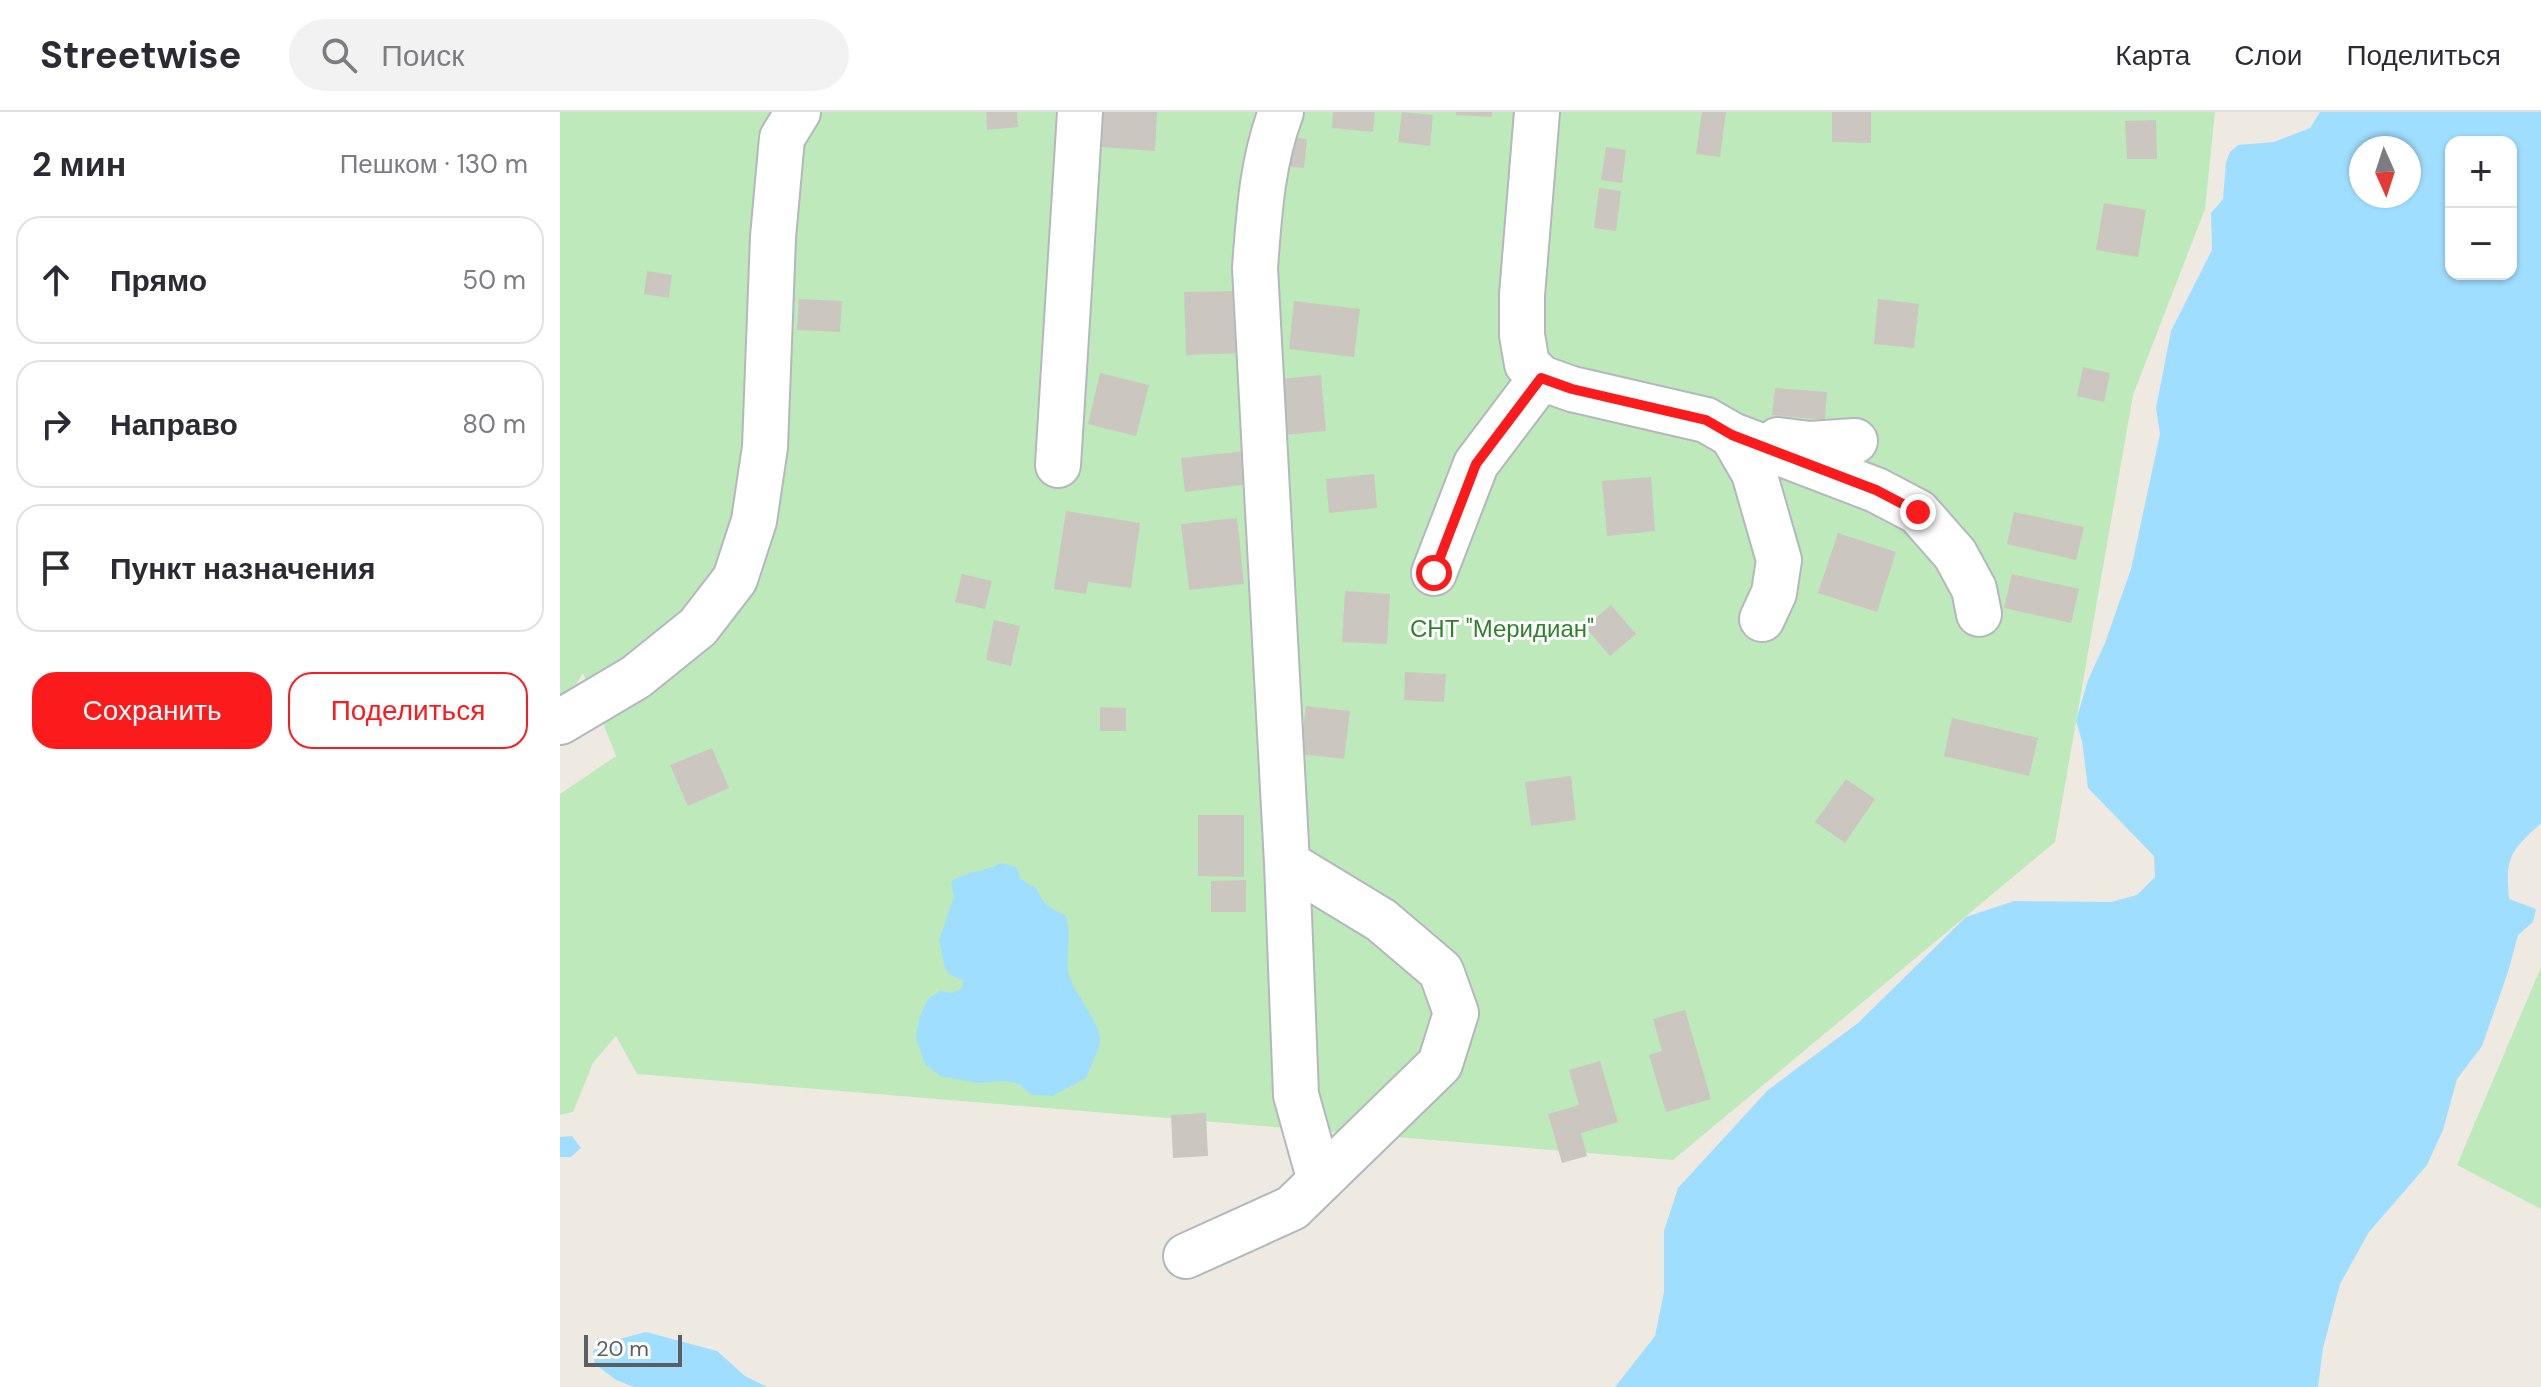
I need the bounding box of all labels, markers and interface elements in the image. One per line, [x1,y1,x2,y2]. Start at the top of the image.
search box [289,19,849,91]
text: Streetwise [40,30,241,80]
icon: search [317,33,361,77]
text: Поиск [381,36,464,75]
text: Карта [2115,37,2190,74]
text: Слои [2234,37,2302,74]
text: Поделиться [2346,37,2501,74]
north arrow [2349,136,2421,208]
map controls [2445,136,2517,280]
button: + [2445,136,2517,208]
text: 2 мин [32,142,126,187]
text: Пешком · 130 m [340,147,528,181]
button: − [2445,208,2517,280]
icon: ahead [34,258,78,302]
text: Прямо [110,261,207,300]
text: 50 m [462,263,526,297]
icon: right [34,402,78,446]
text: Направо [110,405,238,444]
text: 80 m [462,407,526,441]
route end [1900,494,1936,530]
icon: arrive [34,546,78,590]
text: Пункт назначения [110,549,375,588]
route start [1416,555,1452,591]
park label: СНТ "Меридиан" [1410,613,1594,644]
button: Сохранить [32,672,272,749]
button: Поделиться [288,672,528,749]
scale bar [584,1331,682,1367]
text: 20 m [596,1334,649,1363]

